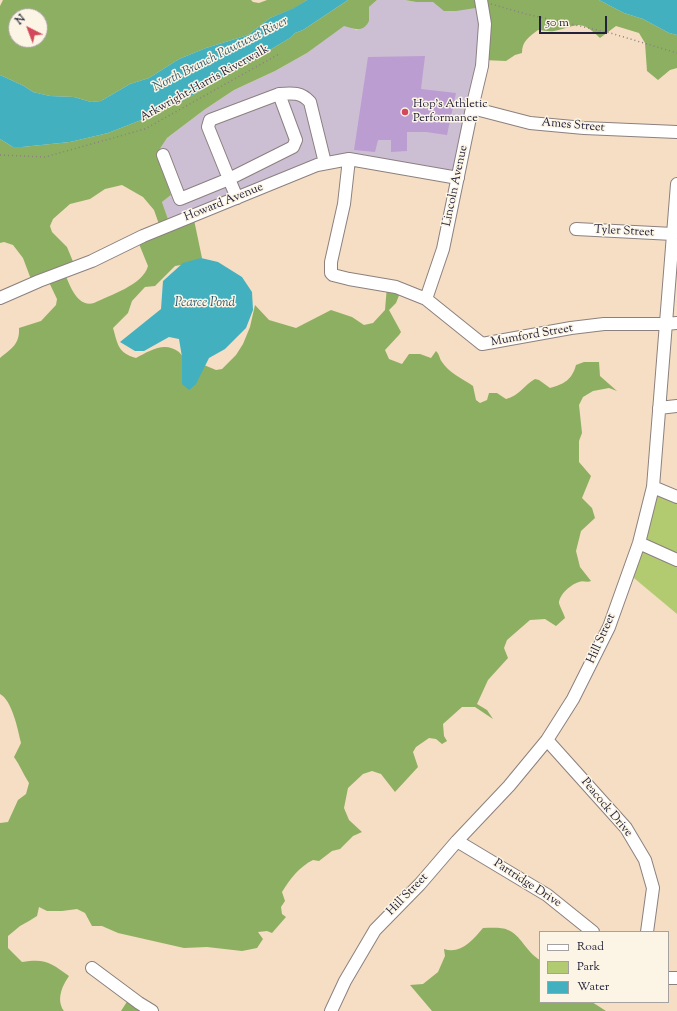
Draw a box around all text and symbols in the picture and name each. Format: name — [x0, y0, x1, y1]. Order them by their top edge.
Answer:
north arrow — [8, 8, 48, 48]
scale bar — [541, 8, 609, 34]
text: N — [12, 11, 29, 29]
water label: North Branch Pawtuxet River — [151, 14, 291, 96]
text: 50 m — [546, 14, 569, 32]
street label: Arkwright-Harris Riverwalk — [138, 43, 272, 125]
place label: Hop's Athletic Performance — [413, 98, 488, 126]
marker: Hop's Athletic Performance — [400, 107, 410, 117]
street label: Ames Street — [541, 116, 605, 136]
street label: Lincoln Avenue — [440, 144, 472, 228]
street label: Howard Avenue — [182, 181, 266, 225]
street label: Tyler Street — [594, 223, 654, 241]
water label: Pearce Pond — [175, 296, 235, 312]
street label: Mumford Street — [490, 322, 574, 350]
street label: Hill Street — [585, 612, 619, 666]
street label: Peacock Drive — [577, 776, 635, 840]
street label: Partridge Drive — [490, 857, 564, 911]
street label: Hill Street — [384, 871, 432, 919]
legend — [539, 931, 669, 1003]
text: Road — [577, 938, 604, 956]
text: Park — [577, 958, 600, 976]
text: Water — [577, 978, 609, 996]

